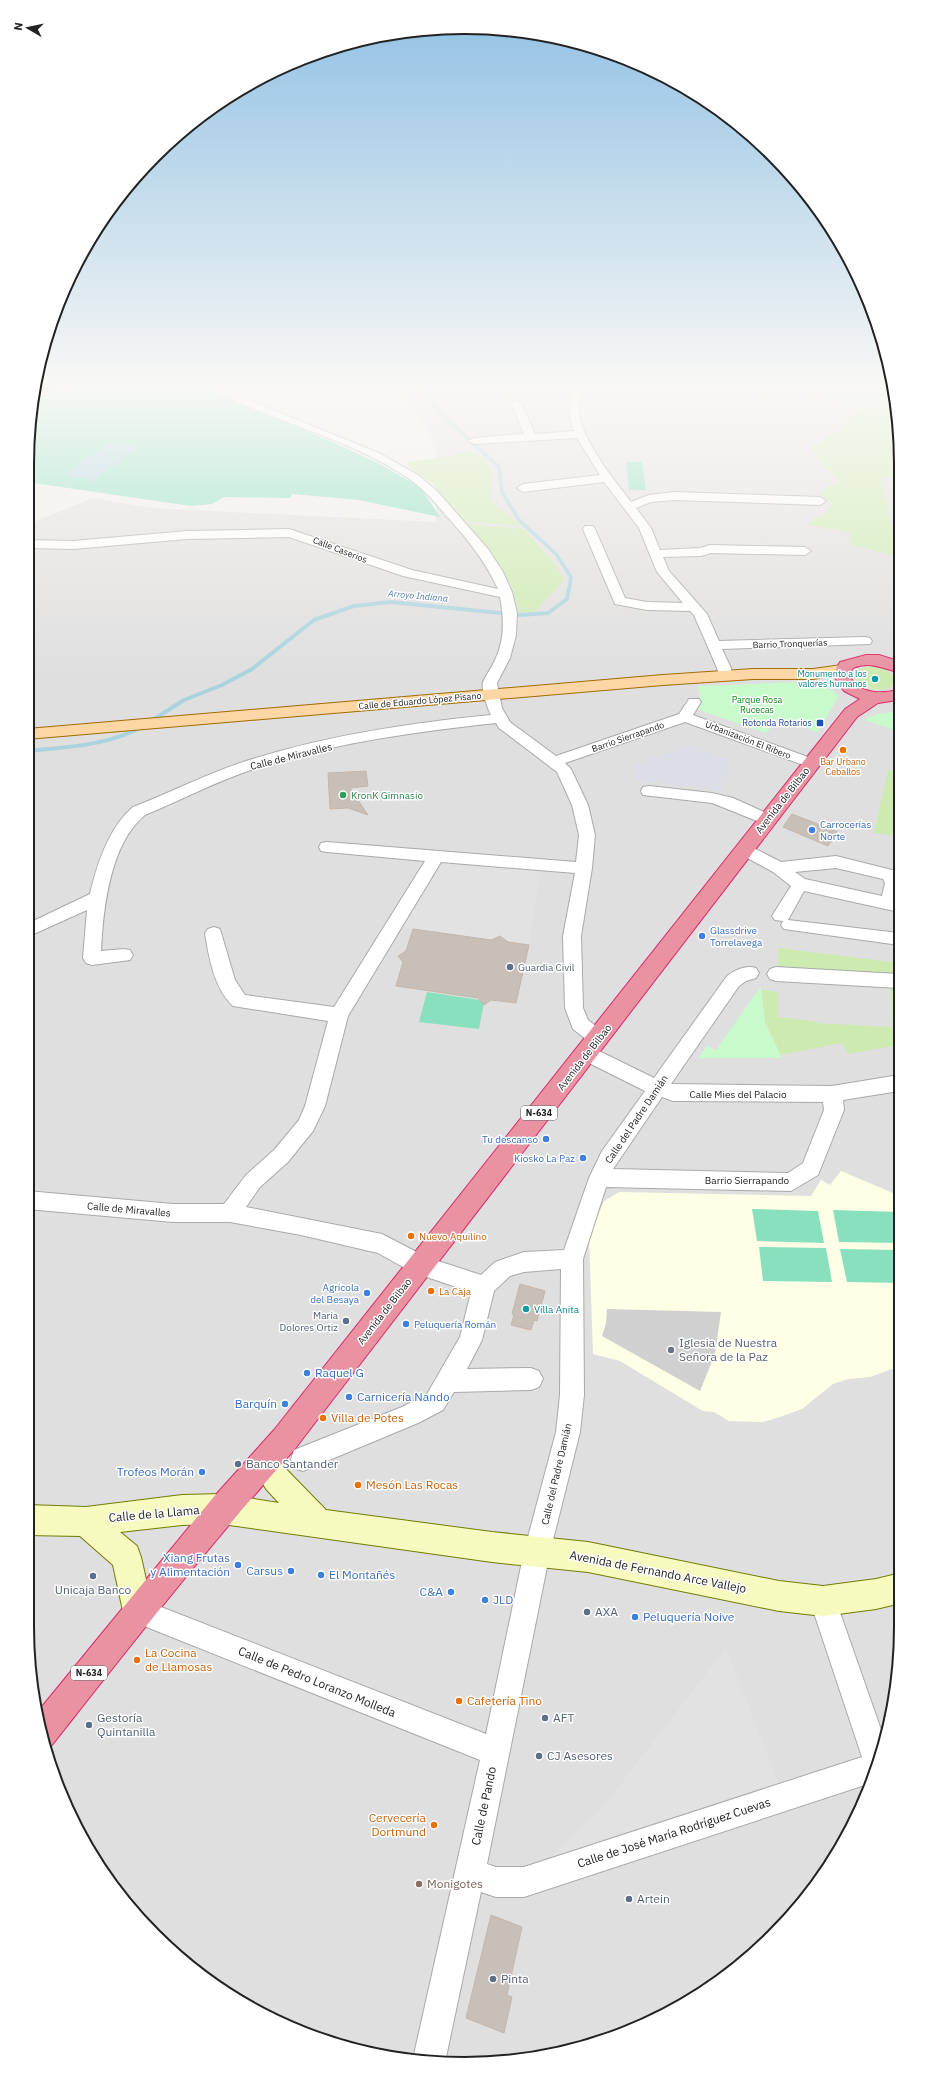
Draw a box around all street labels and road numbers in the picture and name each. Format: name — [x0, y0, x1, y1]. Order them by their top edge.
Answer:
street label: Calle Caserios — [312, 534, 369, 565]
street label: Barrio Tronquerías — [752, 637, 828, 650]
street label: Calle de Eduardo López Pisano — [358, 690, 482, 711]
street label: Urbanización El Ribero — [704, 718, 793, 761]
street label: Barrio Sierrapando — [590, 719, 666, 754]
street label: Calle de Miravalles — [249, 740, 334, 773]
street label: Avenida de Bilbao — [753, 764, 812, 836]
street label: Avenida de Bilbao — [555, 1021, 614, 1093]
street label: Calle del Padre Damián — [602, 1073, 671, 1166]
street label: Calle Mies del Palacio — [690, 1088, 787, 1101]
road number: N-634 — [521, 1106, 557, 1120]
street label: Barrio Sierrapando — [705, 1174, 790, 1187]
street label: Calle de Miravalles — [87, 1199, 171, 1220]
street label: Avenida de Bilbao — [355, 1275, 414, 1347]
street label: Calle del Padre Damián — [538, 1422, 575, 1526]
street label: Calle de la Llama — [108, 1502, 201, 1525]
street label: Avenida de Fernando Arce Vallejo — [568, 1547, 748, 1596]
street label: Calle de Pedro Loranzo Molleda — [236, 1643, 399, 1720]
road number: N-634 — [71, 1666, 107, 1680]
street label: Calle de Pando — [468, 1765, 499, 1847]
street label: Calle de José María Rodríguez Cuevas — [575, 1794, 773, 1871]

